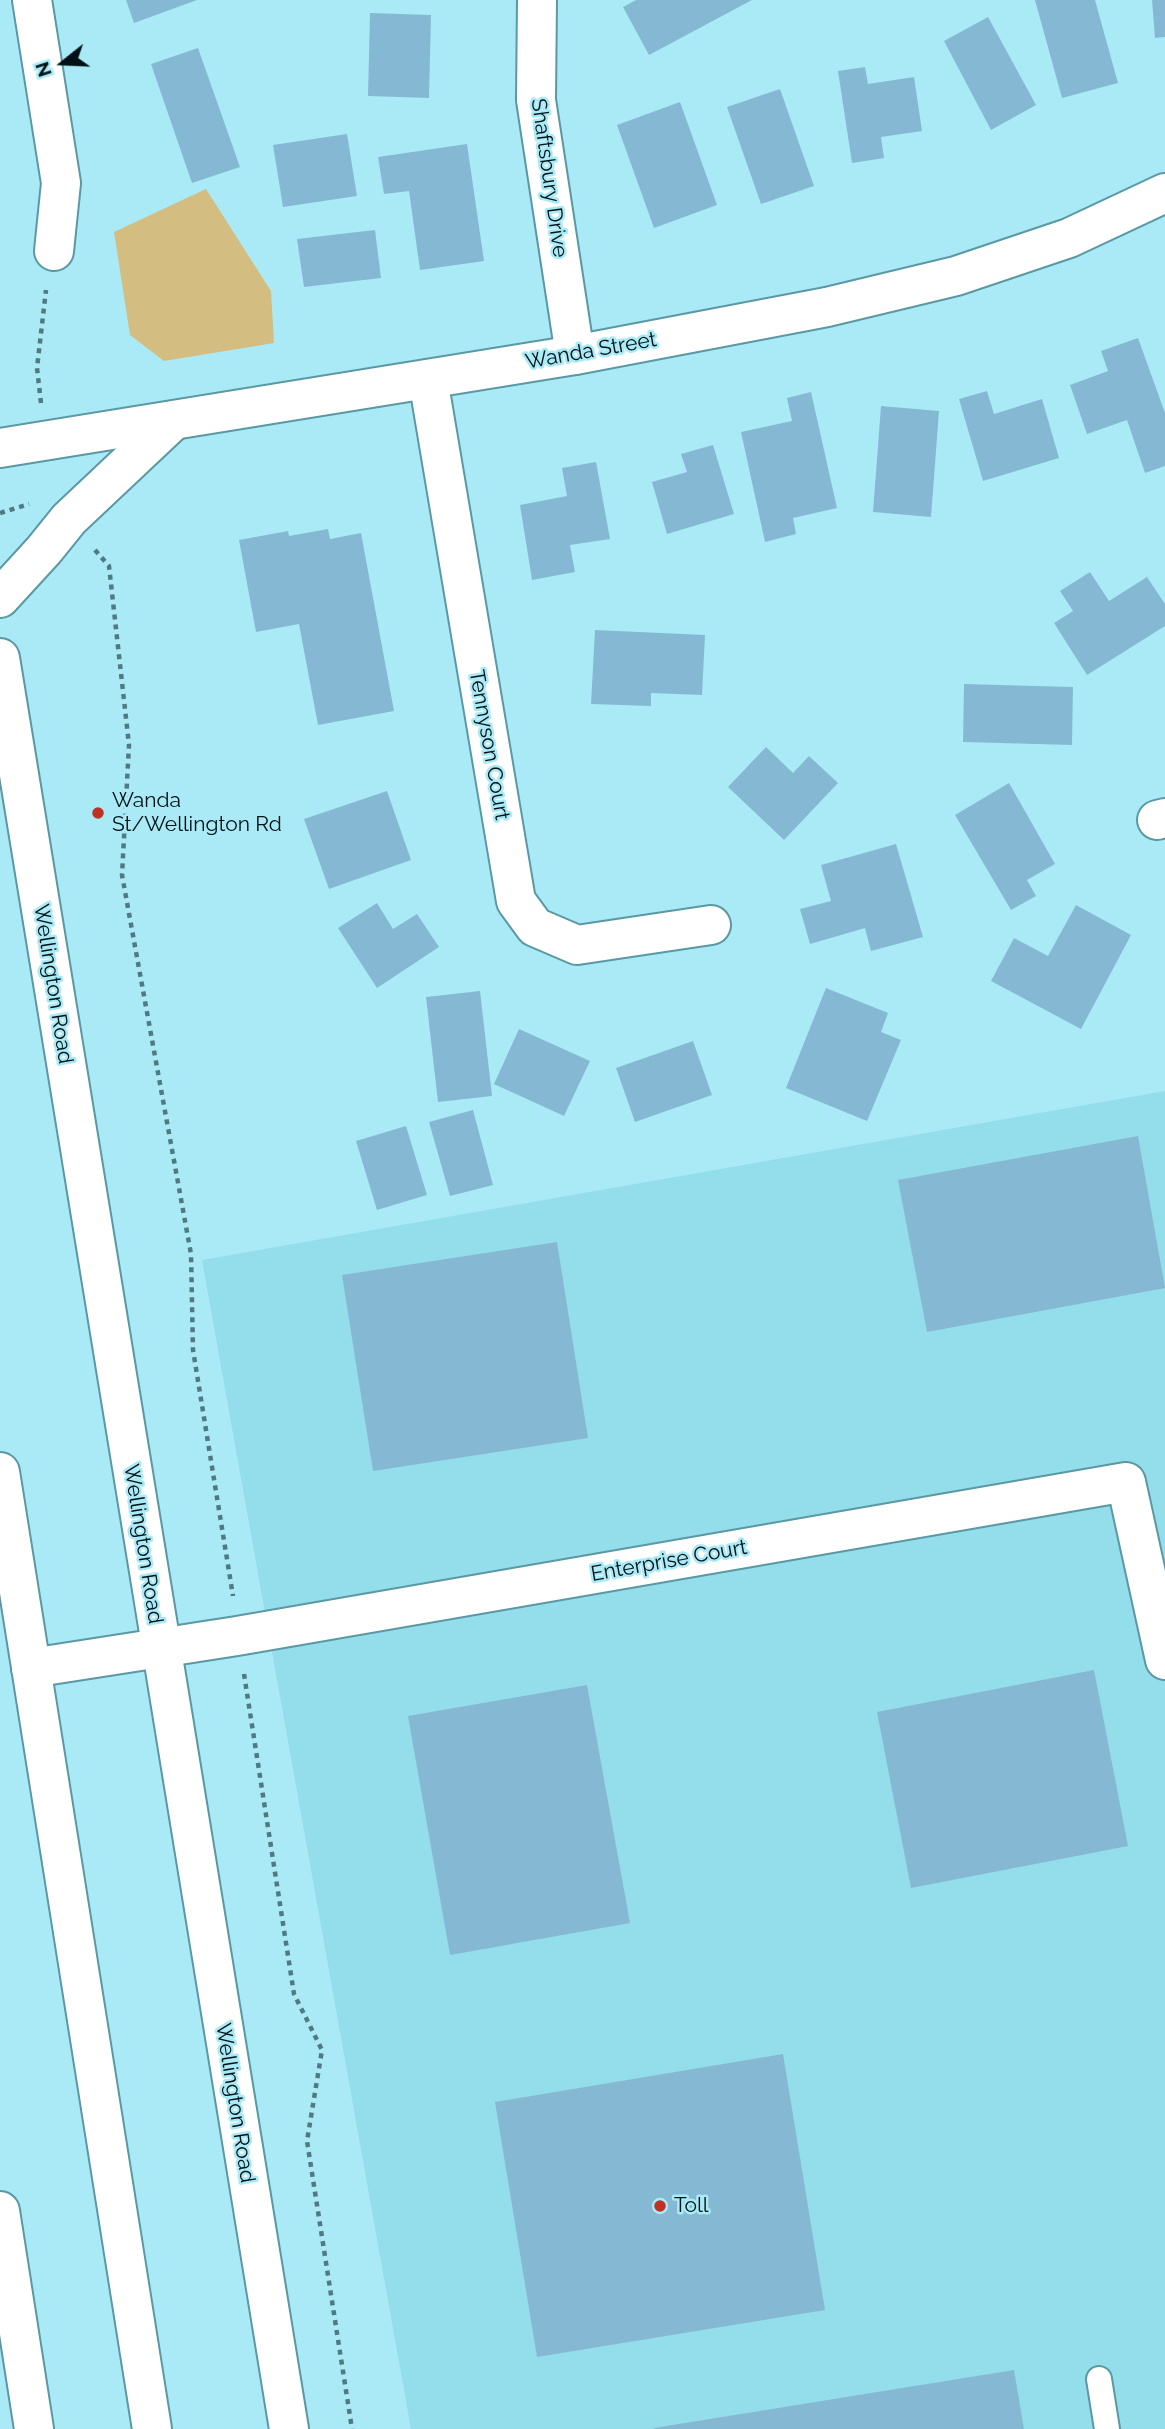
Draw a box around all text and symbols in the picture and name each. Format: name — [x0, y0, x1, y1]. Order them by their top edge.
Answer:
north arrow — [28, 28, 98, 98]
text: N — [30, 59, 56, 80]
street label: Shaftsbury Drive — [525, 97, 573, 259]
street label: Wanda Street — [524, 327, 658, 375]
street label: Tennyson Court — [463, 668, 515, 822]
place label: Wanda St/Wellington Rd — [112, 788, 282, 838]
marker: Wanda St/Wellington Rd — [90, 805, 106, 821]
street label: Wellington Road — [28, 902, 78, 1066]
street label: Wellington Road — [118, 1462, 168, 1626]
street label: Enterprise Court — [589, 1535, 749, 1587]
street label: Wellington Road — [210, 2021, 260, 2185]
place label: Toll — [674, 2193, 708, 2219]
marker: Toll — [652, 2198, 668, 2214]

